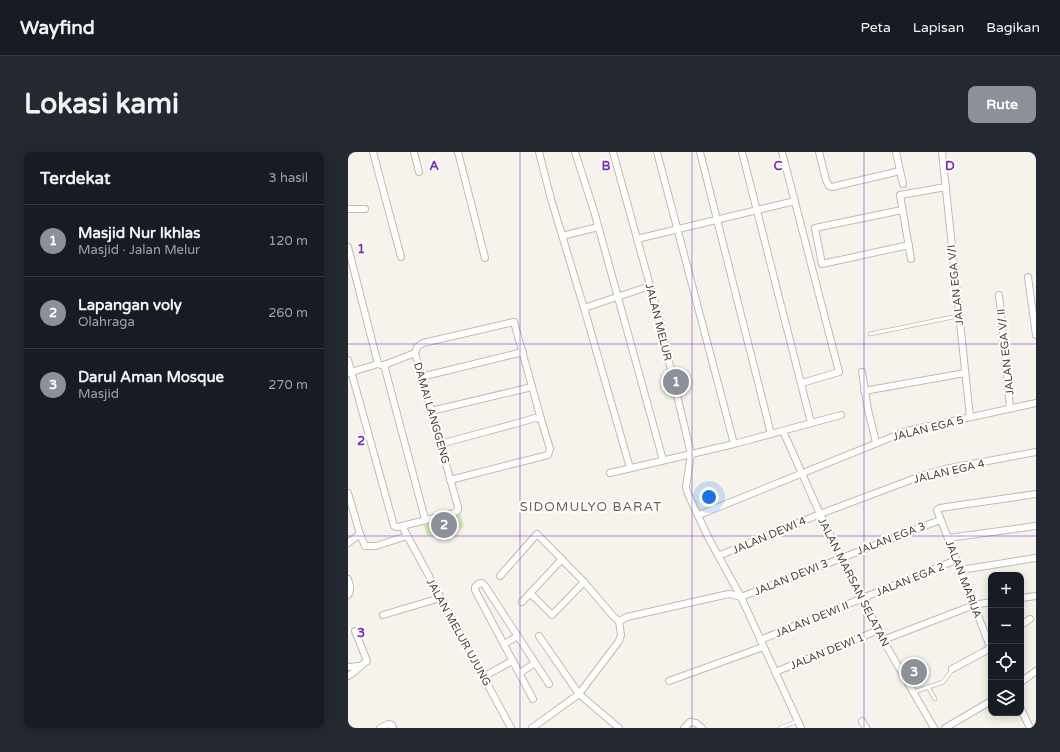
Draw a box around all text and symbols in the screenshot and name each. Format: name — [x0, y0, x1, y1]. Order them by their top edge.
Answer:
text: Wayfind — [20, 17, 95, 39]
text: Peta — [860, 19, 891, 36]
text: Lapisan — [913, 19, 964, 36]
text: Bagikan — [986, 19, 1040, 36]
button: Rute — [968, 86, 1036, 123]
text: Lokasi kami — [24, 87, 179, 121]
text: A — [429, 158, 439, 174]
text: B — [601, 158, 611, 174]
text: C — [773, 158, 783, 174]
text: D — [945, 158, 955, 174]
text: Terdekat — [40, 168, 110, 189]
text: 3 hasil — [269, 170, 308, 186]
text: Masjid Nur Ikhlas — [78, 224, 200, 242]
text: 1 — [49, 233, 57, 249]
text: 120 m — [268, 233, 308, 249]
text: 1 — [357, 241, 365, 257]
text: Masjid · Jalan Melur — [78, 242, 200, 258]
street label: JALAN EGA V/I — [945, 244, 966, 326]
street label: JALAN MELUR — [643, 282, 674, 362]
text: Lapangan voly — [78, 296, 182, 314]
text: 2 — [49, 305, 57, 321]
text: 260 m — [268, 305, 308, 321]
street label: JALAN EGA V/ II — [994, 308, 1017, 396]
text: Olahraga — [78, 314, 135, 330]
street label: DAMAI LANGGENG — [411, 361, 452, 465]
pin: 1 — [663, 367, 689, 397]
text: Darul Aman Mosque — [78, 368, 224, 386]
text: 3 — [49, 377, 57, 393]
text: 270 m — [268, 377, 308, 393]
text: Masjid — [78, 386, 119, 402]
street label: JALAN EGA 5 — [891, 413, 965, 444]
text: 2 — [357, 433, 365, 449]
street label: JALAN EGA 4 — [912, 457, 986, 486]
your location — [699, 487, 719, 507]
district label: SIDOMULYO BARAT — [520, 499, 662, 515]
pin: 2 — [431, 510, 457, 540]
street label: JALAN DEWI 4 — [730, 514, 808, 557]
street label: JALAN MARSAN SELATAN — [815, 515, 892, 649]
street label: JALAN EGA 3 — [855, 519, 927, 558]
street label: JALAN MARIJA — [943, 538, 984, 620]
street label: JALAN DEWI 3 — [752, 557, 830, 598]
street label: JALAN EGA 2 — [874, 560, 946, 599]
map controls — [988, 572, 1024, 716]
button: + — [988, 572, 1024, 608]
street label: JALAN MELUR UJUNG — [424, 576, 494, 688]
street label: JALAN DEWI II — [774, 599, 851, 640]
button: − — [988, 608, 1024, 644]
text: 3 — [357, 625, 365, 641]
street label: JALAN DEWI 1 — [788, 631, 866, 672]
button: locate — [988, 644, 1024, 680]
pin: 3 — [901, 657, 927, 687]
button: layers — [988, 680, 1024, 716]

